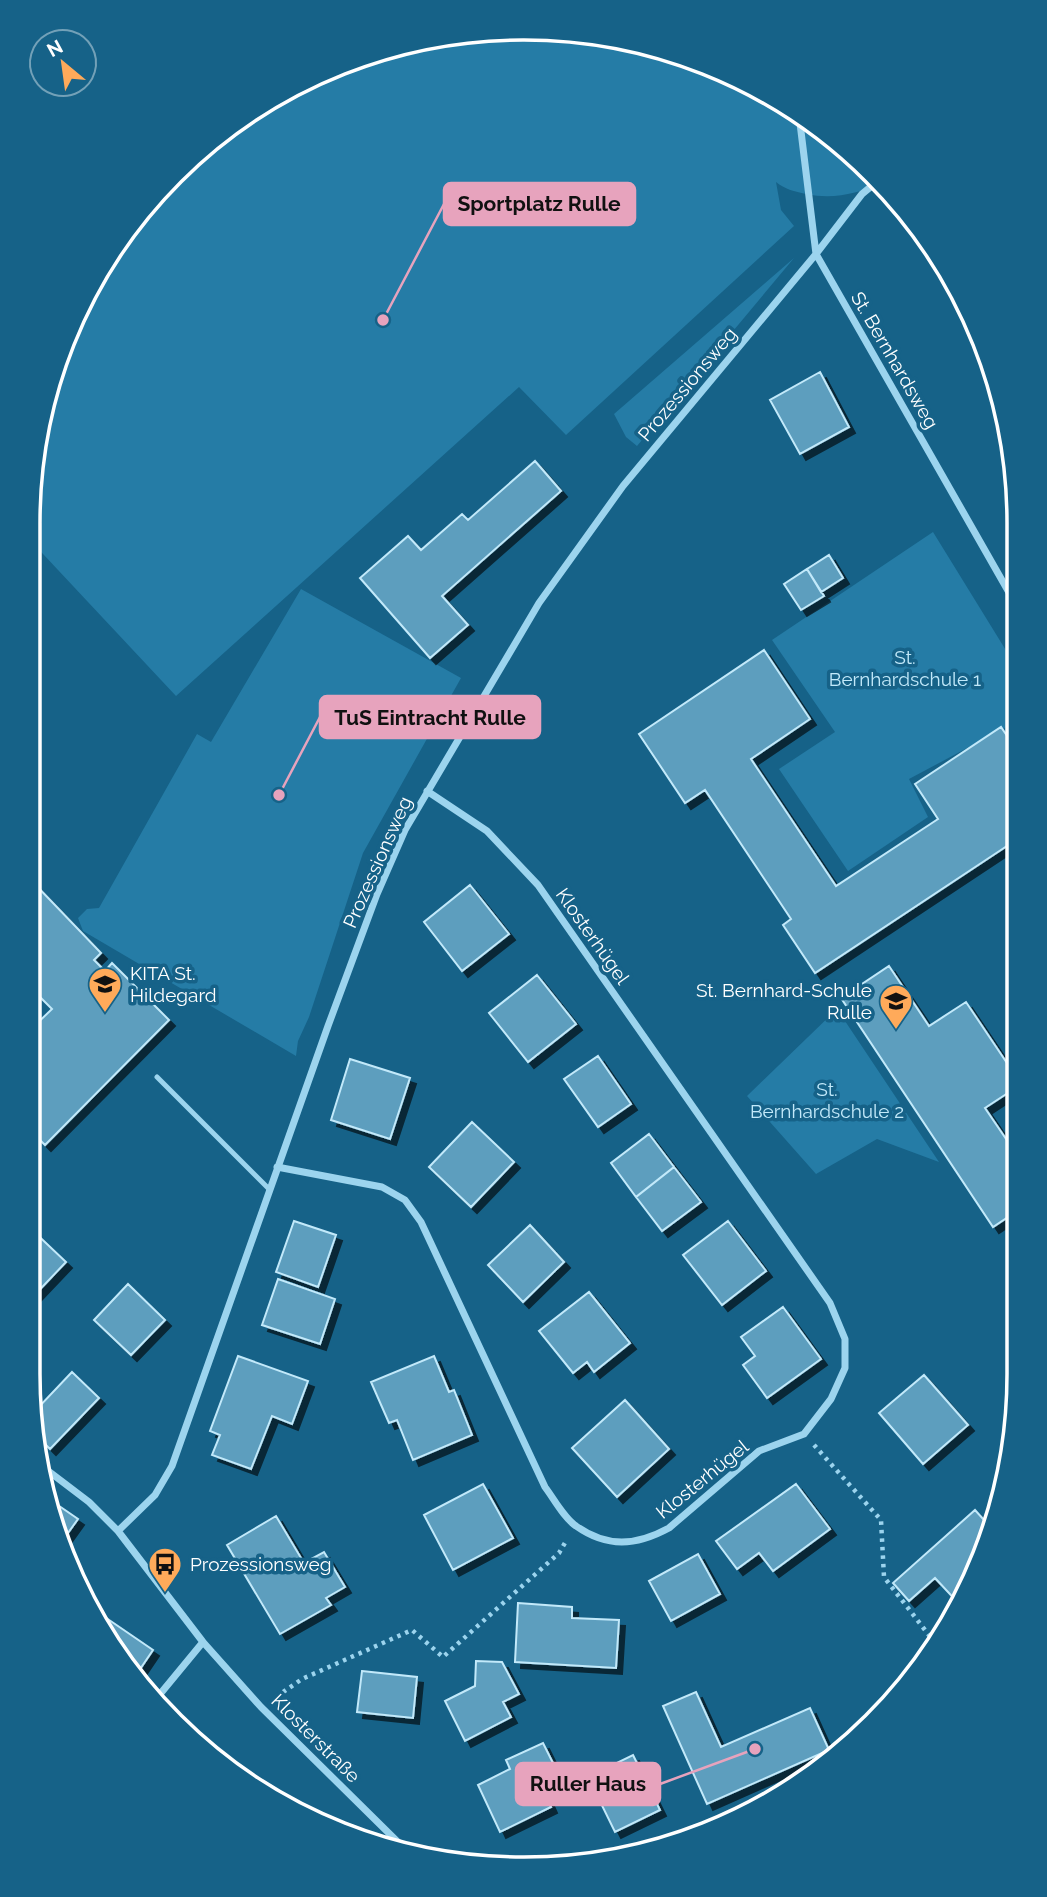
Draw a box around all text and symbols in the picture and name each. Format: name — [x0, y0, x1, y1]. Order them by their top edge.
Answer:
north arrow — [28, 28, 98, 98]
text: N — [43, 35, 66, 61]
callout: Sportplatz Rulle — [444, 183, 635, 225]
text: Sportplatz Rulle — [457, 191, 621, 216]
street label: St. Bernhardsweg — [847, 288, 943, 432]
street label: Prozessionsweg — [633, 323, 741, 445]
park label: St. Bernhardschule 1 — [829, 646, 981, 690]
callout: TuS Eintracht Rulle — [320, 696, 540, 738]
text: TuS Eintracht Rulle — [334, 705, 526, 730]
street label: Prozessionsweg — [338, 793, 416, 931]
street label: Klosterhügel — [552, 884, 635, 989]
place label: KITA St. Hildegard — [130, 962, 217, 1006]
school or university icon: KITA St. Hildegard — [86, 965, 124, 1014]
place label: St. Bernhard-Schule Rulle — [696, 979, 872, 1023]
school or university icon: St. Bernhard-Schule Rulle — [877, 982, 915, 1031]
park label: St. Bernhardschule 2 — [750, 1078, 904, 1122]
street label: Klosterhügel — [651, 1435, 753, 1523]
bus stop icon: Prozessionsweg — [146, 1545, 184, 1594]
place label: Prozessionsweg — [190, 1553, 331, 1575]
street label: Klosterstraße — [267, 1689, 365, 1787]
callout: Ruller Haus — [516, 1763, 660, 1805]
text: Ruller Haus — [530, 1771, 646, 1796]

